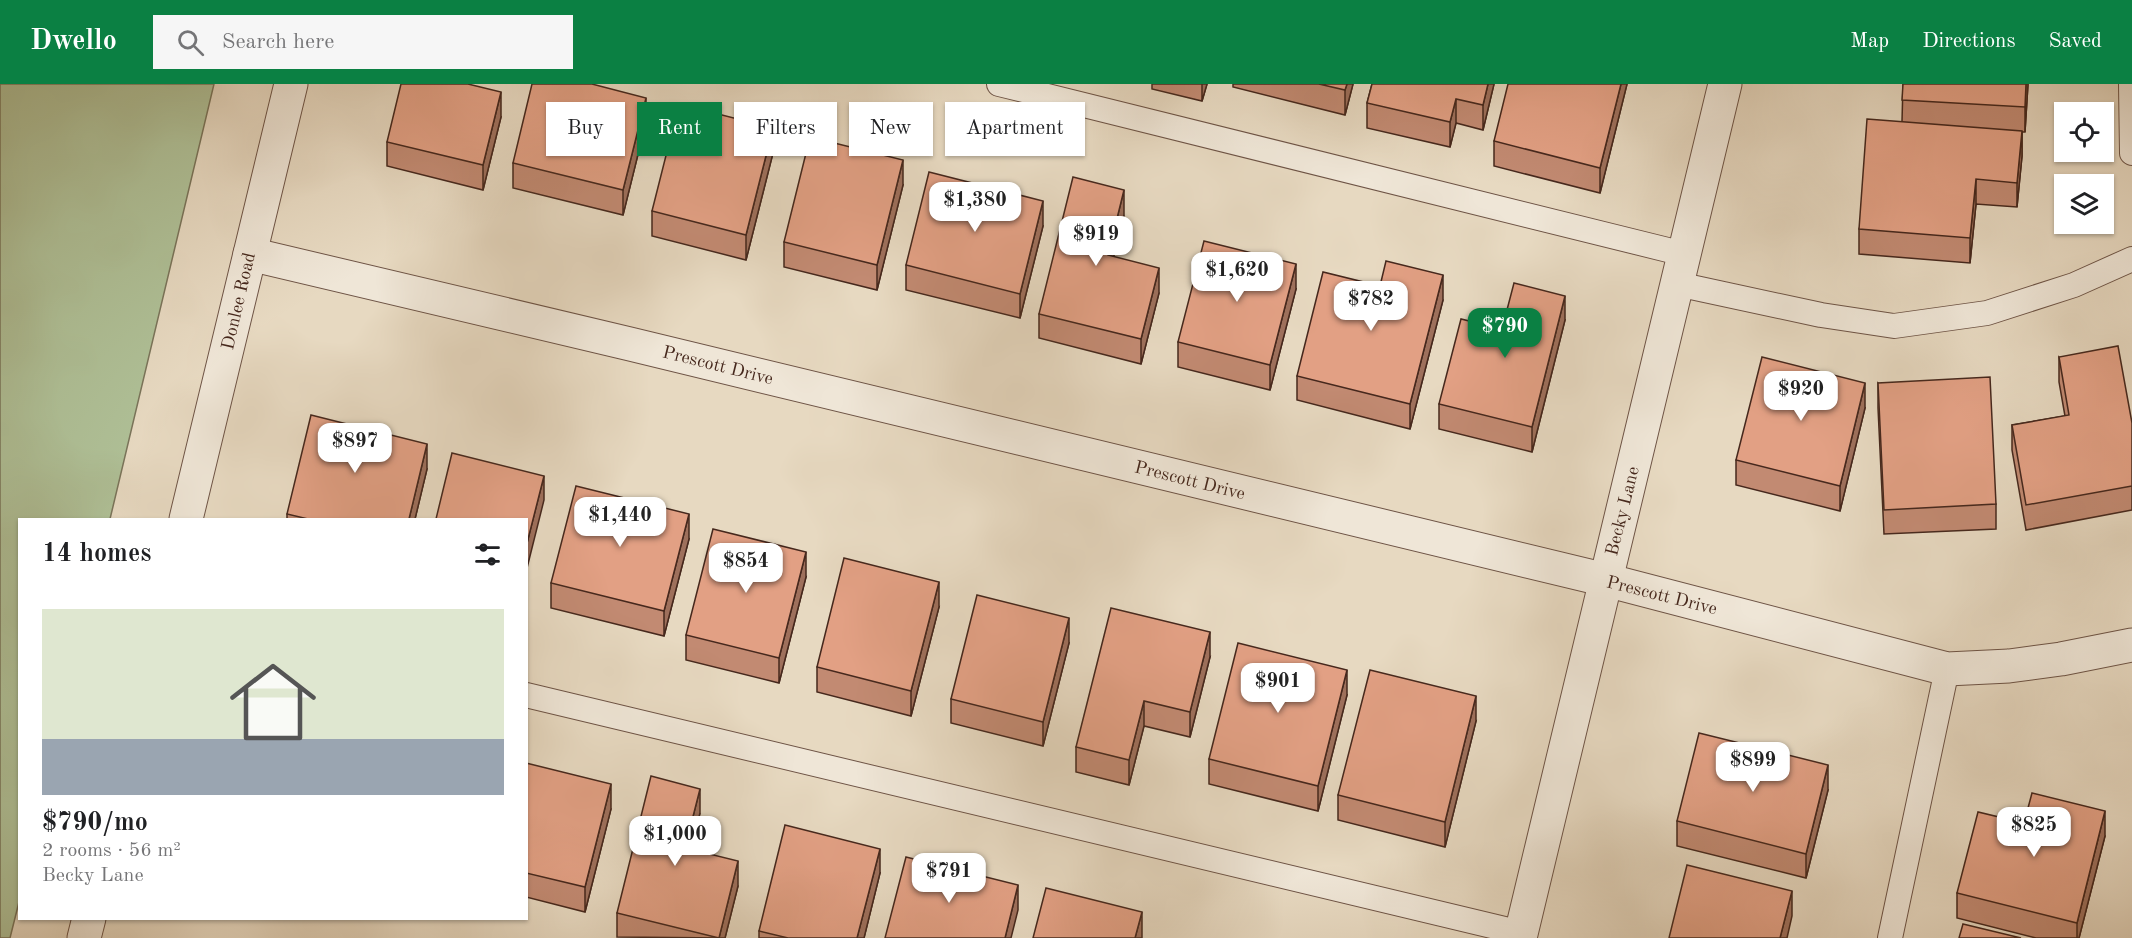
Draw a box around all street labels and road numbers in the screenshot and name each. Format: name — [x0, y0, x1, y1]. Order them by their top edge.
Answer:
street label: Donlee Road — [219, 251, 259, 352]
street label: Prescott Drive — [661, 344, 775, 388]
street label: Prescott Drive — [1133, 459, 1247, 503]
street label: Becky Lane — [1603, 465, 1643, 558]
street label: Prescott Drive — [1605, 574, 1719, 618]

